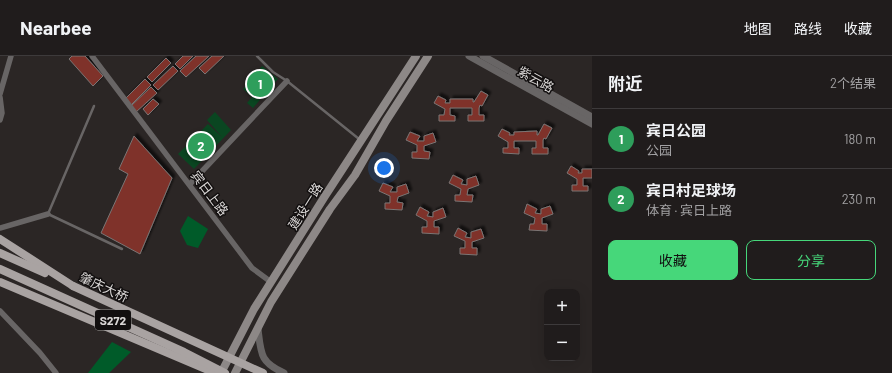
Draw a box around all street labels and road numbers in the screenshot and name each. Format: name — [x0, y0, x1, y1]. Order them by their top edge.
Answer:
street label: 紫云路 — [515, 63, 557, 95]
street label: 宾日上路 — [188, 167, 232, 219]
street label: 建设一路 — [284, 180, 326, 232]
street label: 肇庆大桥 — [77, 269, 131, 305]
road number: S272 — [95, 310, 131, 330]

